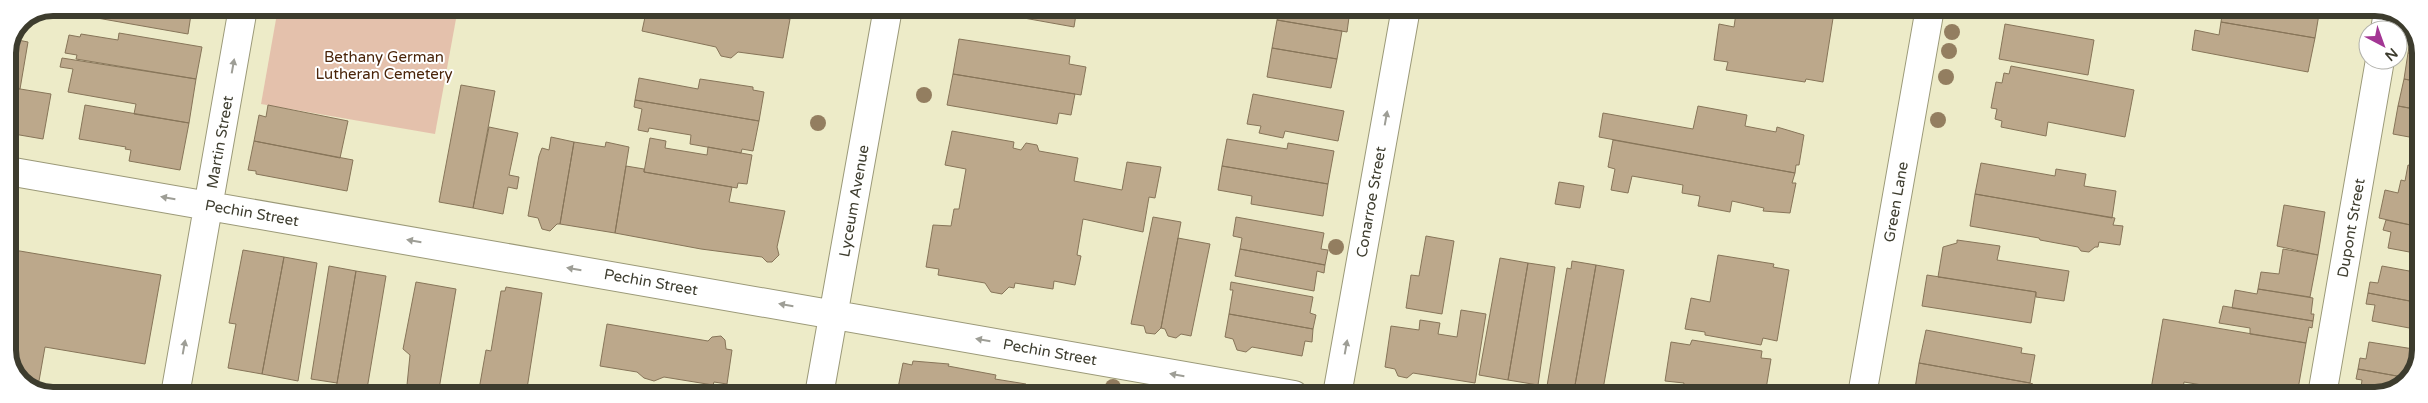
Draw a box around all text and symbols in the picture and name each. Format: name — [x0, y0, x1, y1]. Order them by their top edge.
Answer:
north arrow — [2358, 20, 2408, 70]
text: N — [2381, 44, 2401, 65]
park label: Bethany German Lutheran Cemetery — [315, 48, 453, 83]
one-way arrow — [229, 59, 237, 74]
street label: Martin Street — [203, 94, 237, 190]
one-way arrow — [1383, 110, 1391, 126]
street label: Lyceum Avenue — [835, 144, 873, 258]
street label: Conarroe Street — [1352, 145, 1390, 259]
street label: Green Lane — [1880, 160, 1912, 244]
street label: Dupont Street — [2333, 177, 2369, 279]
one-way arrow — [159, 194, 175, 202]
street label: Pechin Street — [204, 196, 301, 230]
one-way arrow — [406, 236, 422, 244]
one-way arrow — [566, 264, 582, 272]
street label: Pechin Street — [603, 265, 700, 299]
one-way arrow — [777, 301, 793, 309]
one-way arrow — [974, 335, 990, 343]
street label: Pechin Street — [1002, 335, 1099, 369]
one-way arrow — [180, 339, 188, 355]
one-way arrow — [1342, 339, 1350, 355]
one-way arrow — [1169, 370, 1185, 378]

